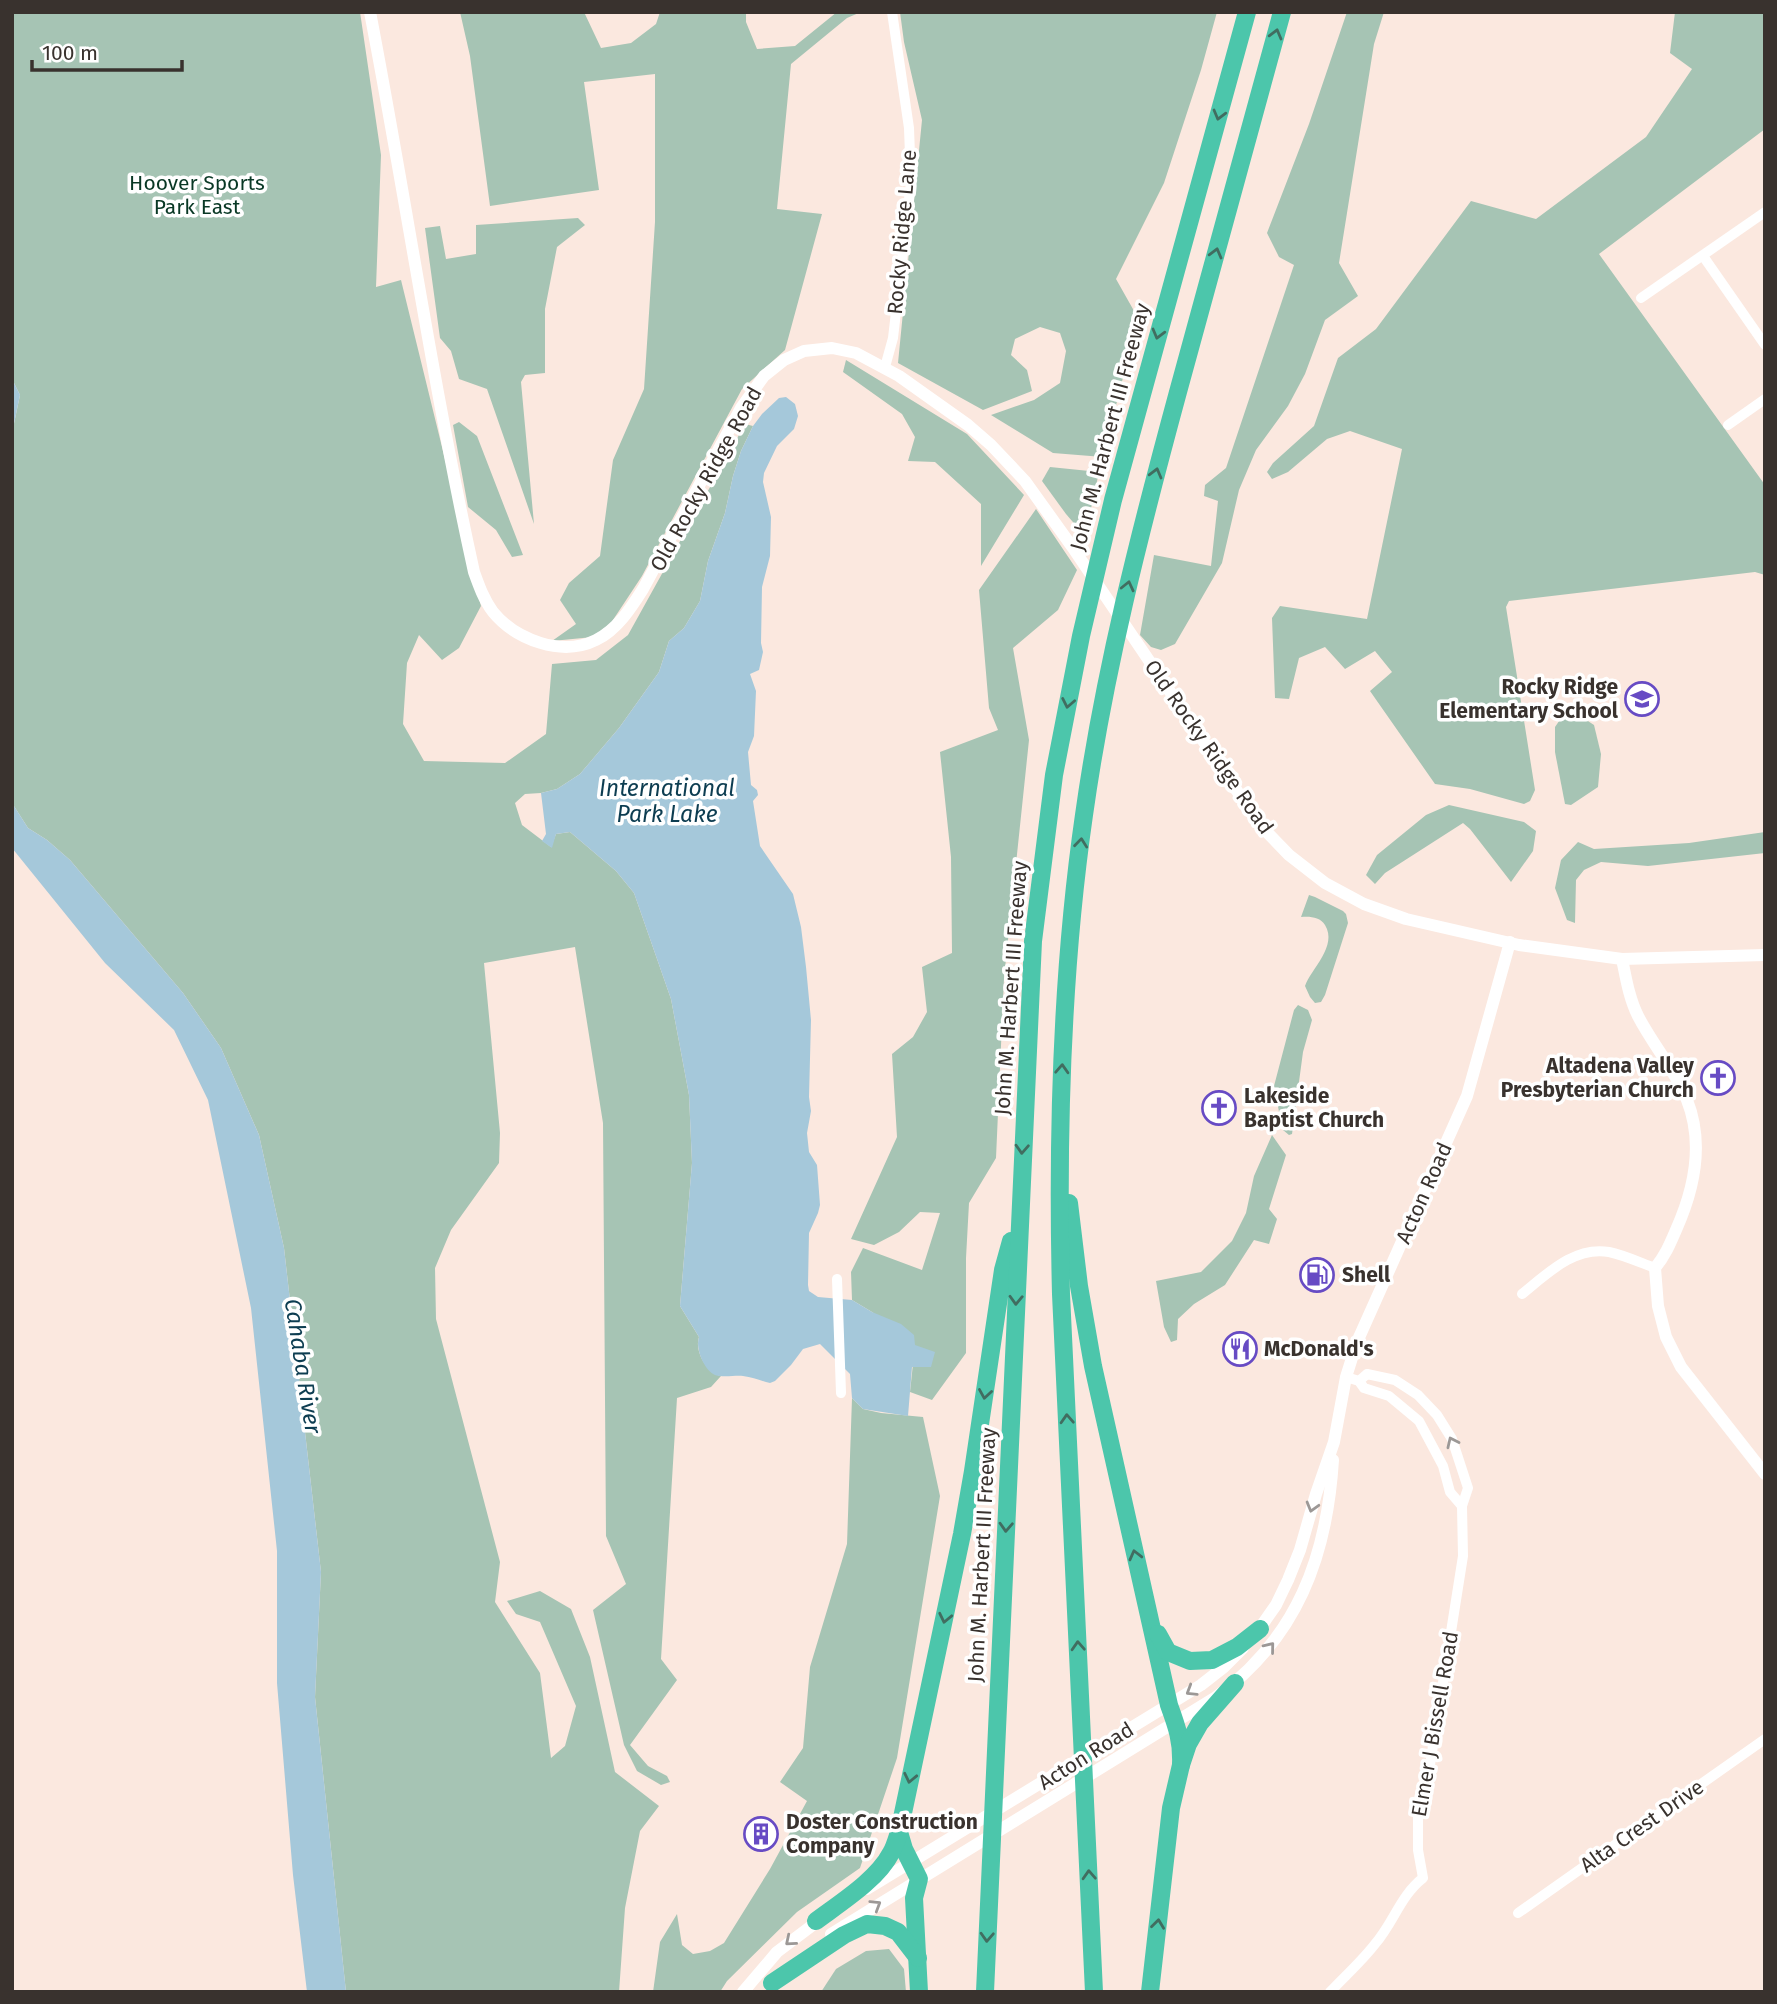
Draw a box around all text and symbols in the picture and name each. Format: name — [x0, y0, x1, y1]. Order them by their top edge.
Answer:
scale bar — [32, 28, 182, 72]
one-way arrow — [1268, 28, 1283, 40]
text: 100 m — [42, 40, 98, 66]
one-way arrow — [1212, 109, 1227, 121]
street label: Rocky Ridge Lane — [882, 148, 922, 316]
park label: Hoover Sports Park East — [129, 170, 265, 220]
one-way arrow — [1208, 247, 1222, 259]
street label: John M. Harbert III Freeway — [1064, 300, 1156, 554]
one-way arrow — [1152, 328, 1166, 340]
street label: Old Rocky Ridge Road — [644, 382, 768, 576]
one-way arrow — [1148, 467, 1163, 479]
one-way arrow — [1120, 580, 1134, 592]
street label: Old Rocky Ridge Road — [1139, 655, 1279, 839]
place label: Rocky Ridge Elementary School — [1439, 674, 1619, 724]
school or university icon: Rocky Ridge Elementary School — [1623, 680, 1661, 718]
one-way arrow — [1061, 697, 1076, 709]
water label: International Park Lake — [599, 774, 735, 828]
one-way arrow — [1073, 837, 1088, 849]
street label: John M. Harbert III Freeway — [989, 859, 1033, 1116]
place label: Altadena Valley Presbyterian Church — [1501, 1053, 1694, 1103]
church icon: Altadena Valley Presbyterian Church — [1699, 1059, 1737, 1097]
one-way arrow — [1054, 1064, 1069, 1075]
place label: Lakeside Baptist Church — [1244, 1083, 1384, 1133]
church icon: Lakeside Baptist Church — [1200, 1089, 1238, 1127]
street label: Acton Road — [1390, 1138, 1458, 1248]
one-way arrow — [1015, 1143, 1030, 1154]
fuel station icon: Shell — [1298, 1256, 1336, 1294]
place label: Shell — [1342, 1262, 1391, 1288]
one-way arrow — [1008, 1295, 1023, 1306]
water label: Cahaba River — [279, 1297, 328, 1437]
restaurant icon: McDonald's — [1221, 1330, 1259, 1368]
place label: McDonald's — [1264, 1336, 1374, 1362]
one-way arrow — [978, 1389, 993, 1400]
one-way arrow — [1060, 1413, 1075, 1424]
street label: John M. Harbert III Freeway — [962, 1426, 1002, 1683]
one-way arrow — [1446, 1437, 1460, 1449]
one-way arrow — [1306, 1500, 1321, 1512]
one-way arrow — [998, 1522, 1013, 1533]
one-way arrow — [1129, 1549, 1144, 1561]
one-way arrow — [938, 1612, 953, 1624]
street label: Elmer J Bissell Road — [1406, 1629, 1464, 1819]
one-way arrow — [1070, 1641, 1085, 1652]
one-way arrow — [1261, 1642, 1274, 1654]
one-way arrow — [1185, 1683, 1198, 1696]
street label: Acton Road — [1033, 1716, 1139, 1796]
one-way arrow — [904, 1772, 919, 1784]
street label: Alta Crest Drive — [1575, 1774, 1709, 1878]
place label: Doster Construction Company — [786, 1809, 978, 1859]
building icon: Doster Construction Company — [742, 1815, 780, 1853]
one-way arrow — [1081, 1869, 1096, 1880]
one-way arrow — [869, 1901, 882, 1914]
one-way arrow — [1150, 1918, 1165, 1930]
one-way arrow — [980, 1931, 995, 1942]
one-way arrow — [786, 1933, 799, 1945]

